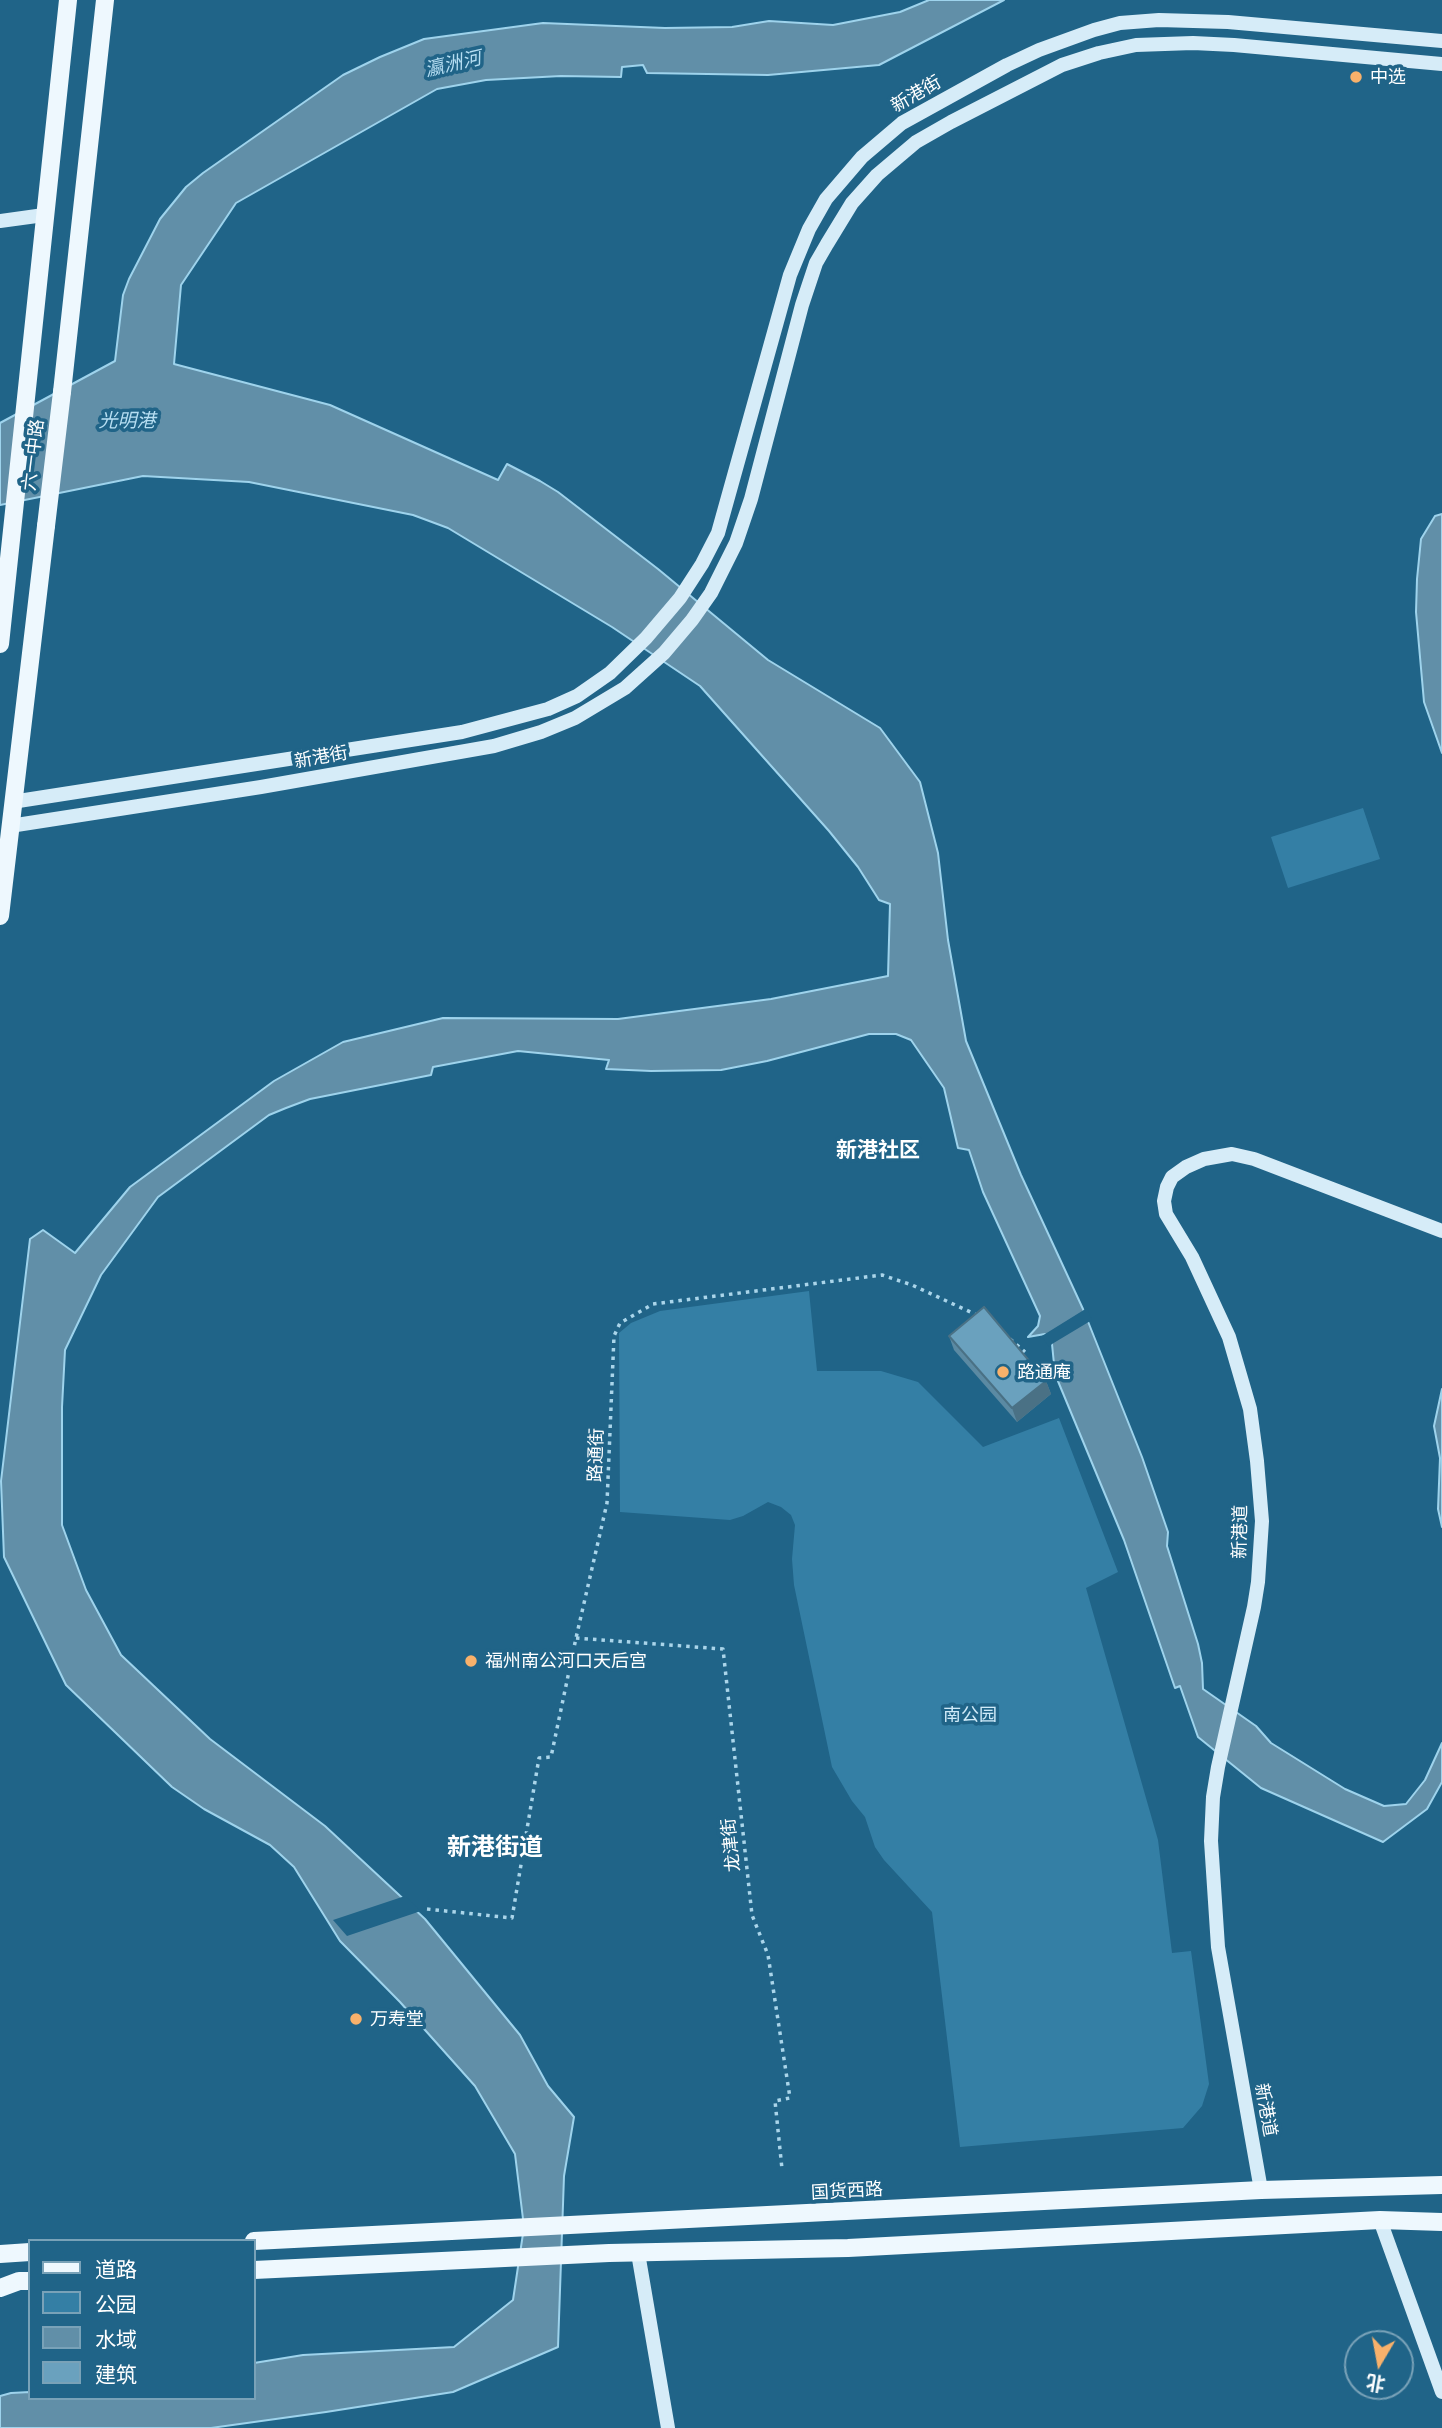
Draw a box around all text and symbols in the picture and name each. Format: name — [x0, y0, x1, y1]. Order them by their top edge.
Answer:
water label: 瀛洲河 — [423, 46, 483, 82]
place label: 中选 — [1370, 66, 1406, 88]
marker: 中选 — [1348, 69, 1364, 85]
street label: 新港街 — [887, 71, 945, 117]
water label: 光明港 — [99, 410, 155, 432]
street label: 六一中路 — [18, 418, 48, 492]
street label: 新港街 — [293, 742, 349, 772]
district label: 新港社区 — [836, 1137, 920, 1163]
place label: 路通庵 — [1017, 1361, 1071, 1383]
marker: 路通庵 — [995, 1364, 1011, 1380]
street label: 路通街 — [584, 1428, 608, 1482]
street label: 新港道 — [1229, 1505, 1251, 1559]
place label: 福州南公河口天后宫 — [485, 1650, 647, 1672]
marker: 福州南公河口天后宫 — [463, 1653, 479, 1669]
park label: 南公园 — [943, 1704, 997, 1726]
street label: 龙津街 — [717, 1817, 745, 1873]
district label: 新港街道 — [447, 1833, 543, 1861]
place label: 万寿堂 — [370, 2008, 424, 2030]
marker: 万寿堂 — [348, 2011, 364, 2027]
street label: 新港道 — [1251, 2082, 1281, 2138]
street label: 国货西路 — [810, 2178, 884, 2204]
legend — [28, 2239, 256, 2400]
text: 道路 — [95, 2256, 137, 2281]
text: 公园 — [95, 2291, 137, 2316]
text: 水域 — [95, 2326, 137, 2351]
north arrow — [1344, 2330, 1414, 2400]
text: 建筑 — [95, 2361, 137, 2386]
text: 北 — [1364, 2371, 1387, 2397]

